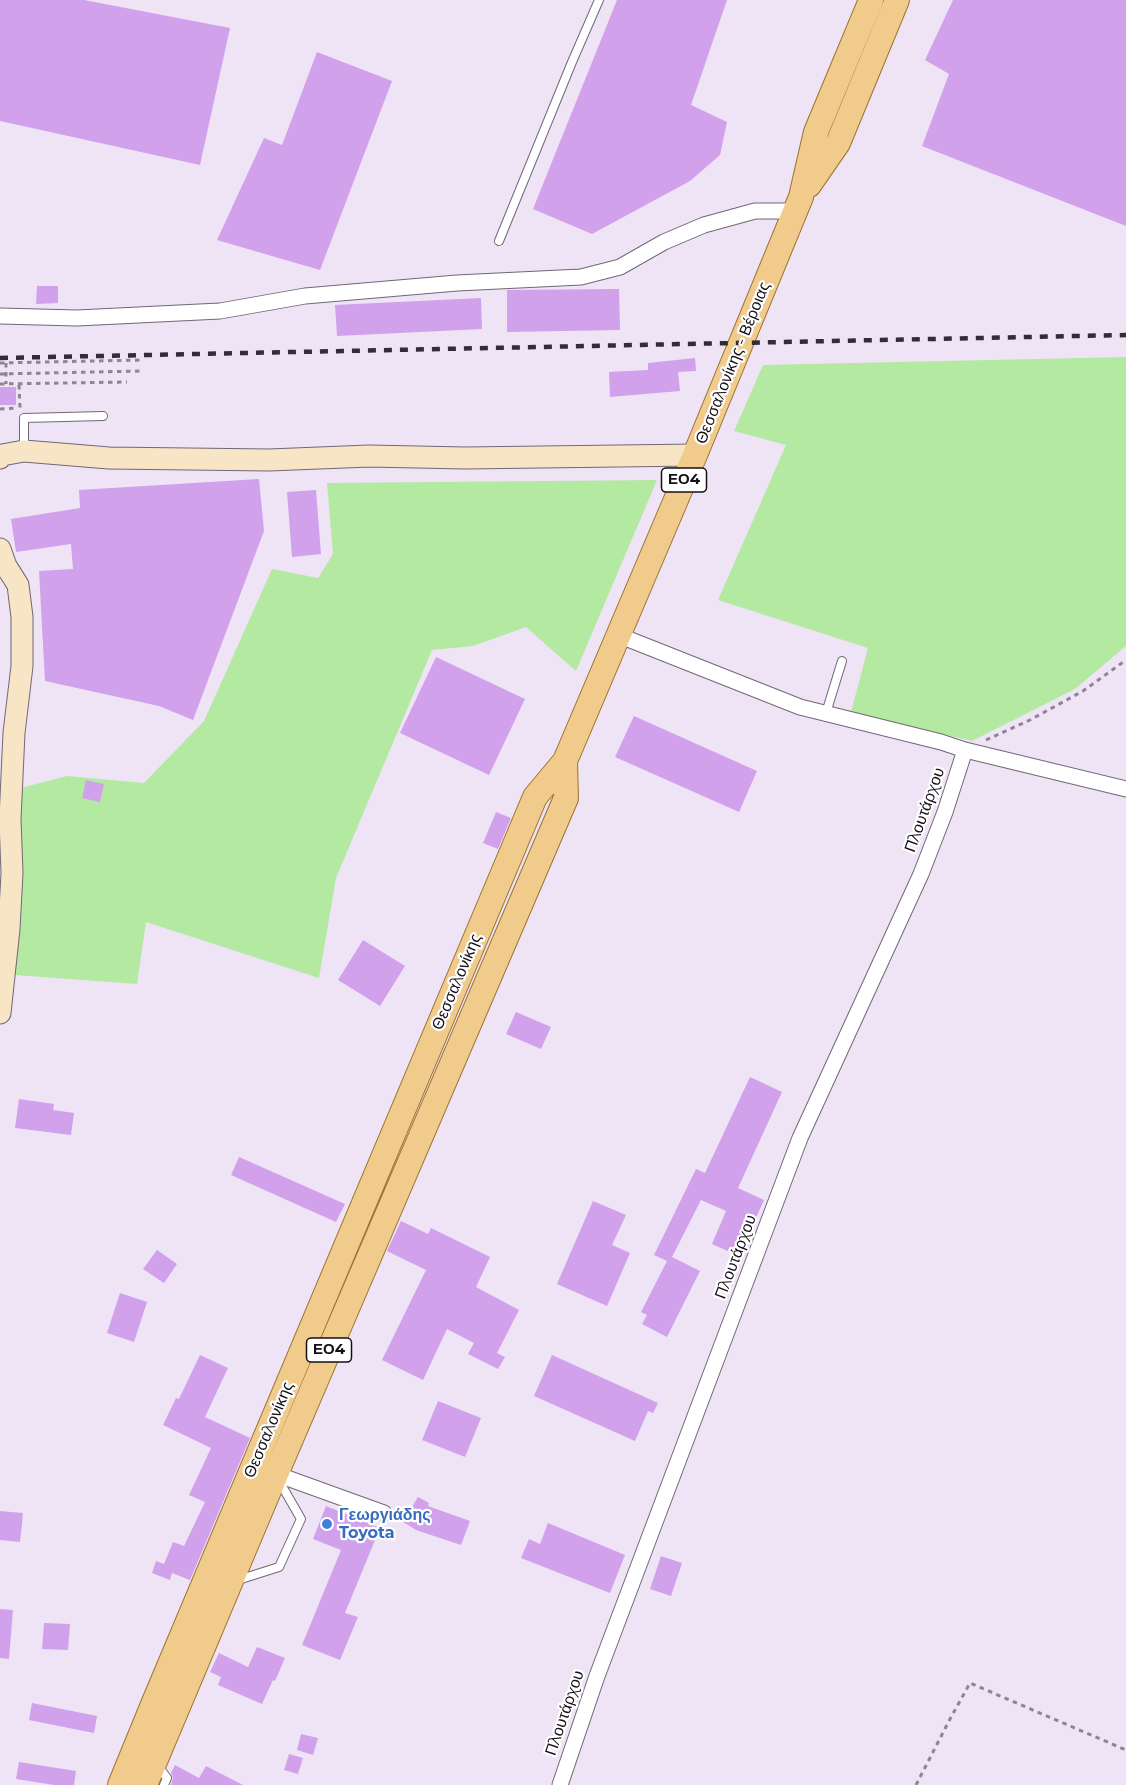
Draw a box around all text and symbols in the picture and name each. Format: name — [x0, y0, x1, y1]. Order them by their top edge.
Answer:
street label: Θεσσαλονίκης - Βέροιας — [692, 279, 774, 447]
road number: ΕΟ4 — [662, 468, 706, 492]
street label: Πλουτάρχου — [901, 765, 949, 855]
street label: Θεσσαλονίκης — [428, 931, 486, 1033]
street label: Πλουτάρχου — [711, 1212, 761, 1302]
road number: ΕΟ4 — [306, 1338, 352, 1362]
street label: Θεσσαλονίκης — [240, 1379, 298, 1481]
place label: Γεωργιάδης Toyota — [339, 1505, 431, 1543]
marker: Γεωργιάδης Toyota — [320, 1517, 334, 1531]
street label: Πλουτάρχου — [542, 1668, 588, 1758]

